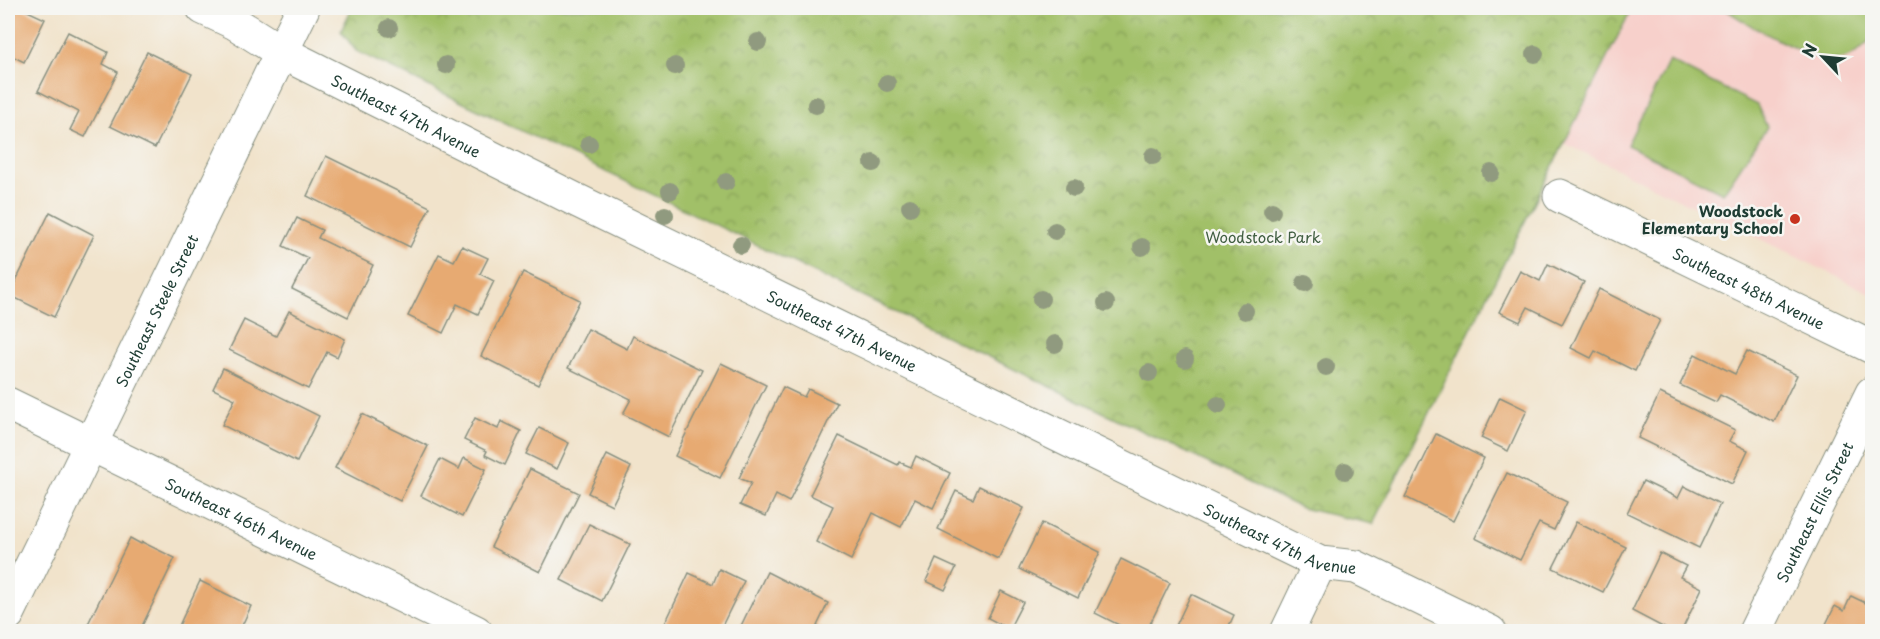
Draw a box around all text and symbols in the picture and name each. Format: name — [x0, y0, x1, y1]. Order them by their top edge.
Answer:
north arrow — [1793, 27, 1853, 87]
text: N — [1795, 39, 1822, 61]
street label: Southeast 47th Avenue — [328, 68, 485, 162]
place label: Woodstock Elementary School — [1642, 199, 1783, 239]
marker: Woodstock Elementary School — [1788, 212, 1802, 226]
park label: Woodstock Park — [1205, 225, 1321, 248]
street label: Southeast Steele Street — [109, 230, 203, 390]
street label: Southeast 48th Avenue — [1669, 241, 1829, 334]
street label: Southeast 47th Avenue — [763, 283, 921, 376]
street label: Southeast Ellis Street — [1770, 437, 1858, 586]
street label: Southeast 46th Avenue — [162, 471, 322, 565]
street label: Southeast 47th Avenue — [1200, 497, 1358, 578]

